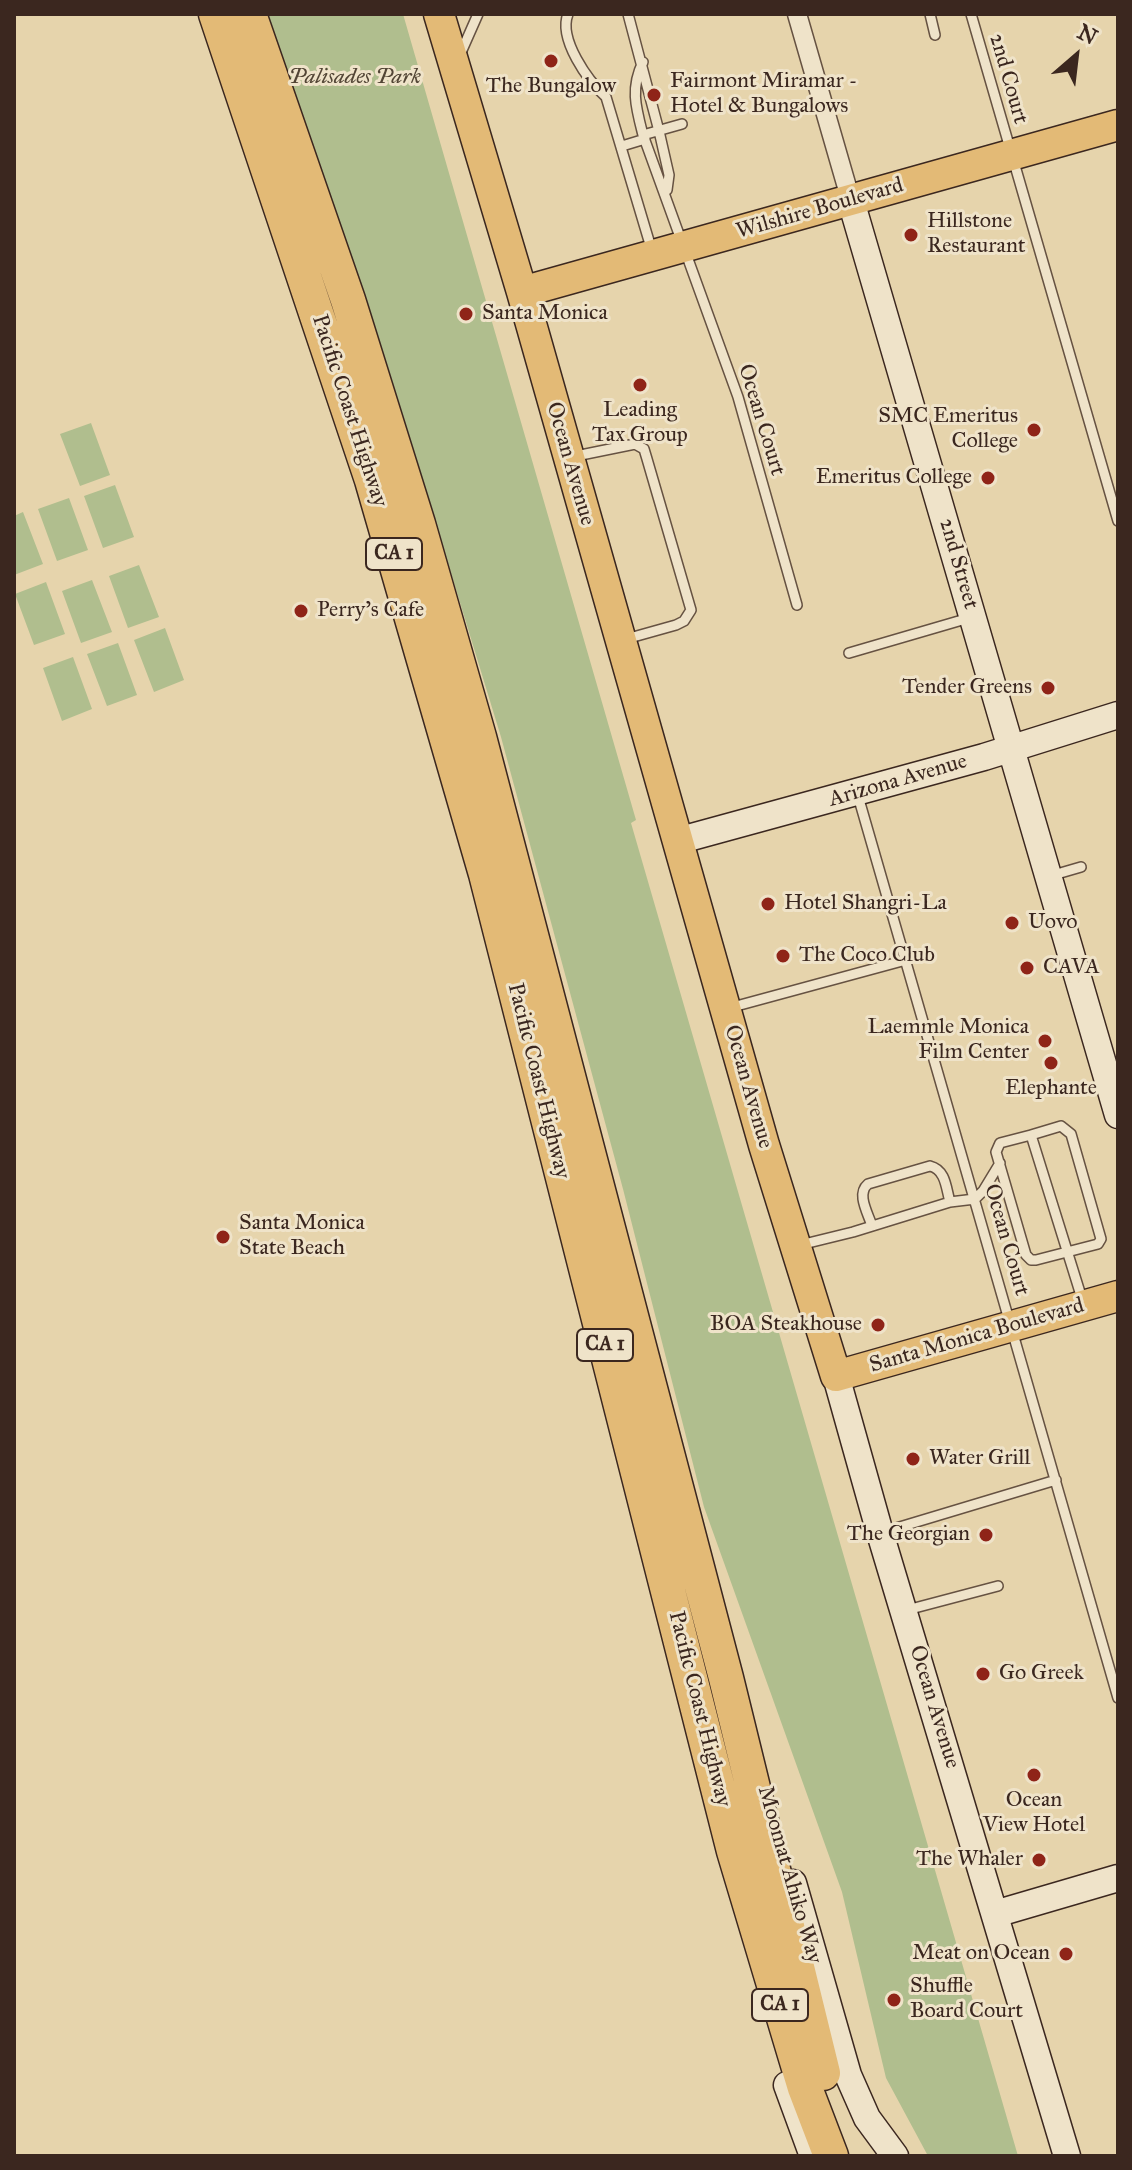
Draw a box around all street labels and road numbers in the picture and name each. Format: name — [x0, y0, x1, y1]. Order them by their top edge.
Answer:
street label: 2nd Court — [983, 31, 1033, 127]
street label: Wilshire Boulevard — [733, 173, 907, 245]
street label: Pacific Coast Highway — [305, 311, 393, 511]
street label: Ocean Court — [732, 361, 790, 479]
street label: Ocean Avenue — [540, 399, 600, 529]
street label: 2nd Street — [932, 516, 984, 612]
road number: CA 1 — [366, 538, 422, 570]
street label: Arizona Avenue — [826, 749, 970, 813]
street label: Pacific Coast Highway — [501, 980, 575, 1182]
street label: Ocean Avenue — [718, 1022, 778, 1152]
street label: Ocean Court — [977, 1181, 1035, 1299]
street label: Santa Monica Boulevard — [867, 1293, 1087, 1379]
road number: CA 1 — [577, 1329, 633, 1361]
street label: Pacific Coast Highway — [662, 1608, 736, 1810]
street label: Ocean Avenue — [903, 1642, 965, 1772]
street label: Moomat Ahiko Way — [751, 1783, 827, 1967]
road number: CA 1 — [752, 1989, 808, 2021]

